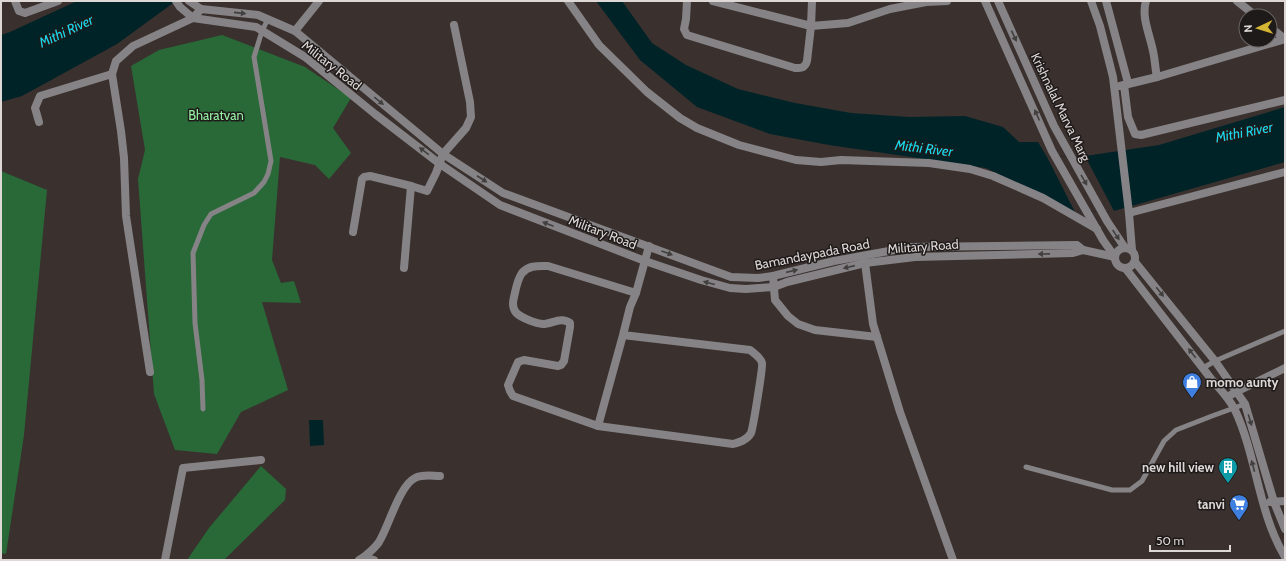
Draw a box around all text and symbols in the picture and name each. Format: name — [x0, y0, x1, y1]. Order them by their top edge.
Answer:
north arrow — [1238, 8, 1278, 48]
one-way arrow — [234, 9, 246, 16]
water label: Mithi River — [35, 10, 97, 52]
text: N — [1241, 24, 1255, 33]
one-way arrow — [1011, 31, 1017, 42]
street label: Military Road — [299, 37, 365, 93]
street label: Krishnalal Marva Marg — [1028, 50, 1094, 164]
one-way arrow — [373, 96, 384, 105]
park label: Bharatvan — [188, 107, 244, 123]
one-way arrow — [1033, 108, 1039, 120]
water label: Mithi River — [1213, 117, 1275, 147]
water label: Mithi River — [893, 135, 955, 161]
one-way arrow — [419, 147, 430, 156]
one-way arrow — [1080, 174, 1087, 186]
one-way arrow — [477, 175, 487, 183]
street label: Military Road — [567, 212, 639, 252]
one-way arrow — [541, 220, 553, 226]
one-way arrow — [1112, 229, 1120, 240]
street label: Bamandaypada Road — [753, 235, 871, 273]
street label: Military Road — [887, 236, 959, 256]
one-way arrow — [662, 250, 674, 256]
one-way arrow — [1037, 251, 1050, 257]
one-way arrow — [843, 264, 856, 270]
one-way arrow — [787, 268, 799, 274]
one-way arrow — [703, 279, 715, 285]
one-way arrow — [1155, 287, 1164, 298]
one-way arrow — [1187, 348, 1196, 359]
shop icon: momo aunty — [1181, 371, 1203, 399]
place label: momo aunty — [1206, 374, 1279, 390]
one-way arrow — [1247, 415, 1253, 427]
building icon: new hill view — [1217, 456, 1239, 484]
place label: new hill view — [1142, 459, 1215, 475]
one-way arrow — [1250, 459, 1256, 471]
supermarket icon: tanvi — [1228, 493, 1250, 521]
place label: tanvi — [1197, 496, 1225, 512]
scale bar — [1150, 527, 1230, 553]
text: 50 m — [1156, 533, 1184, 548]

